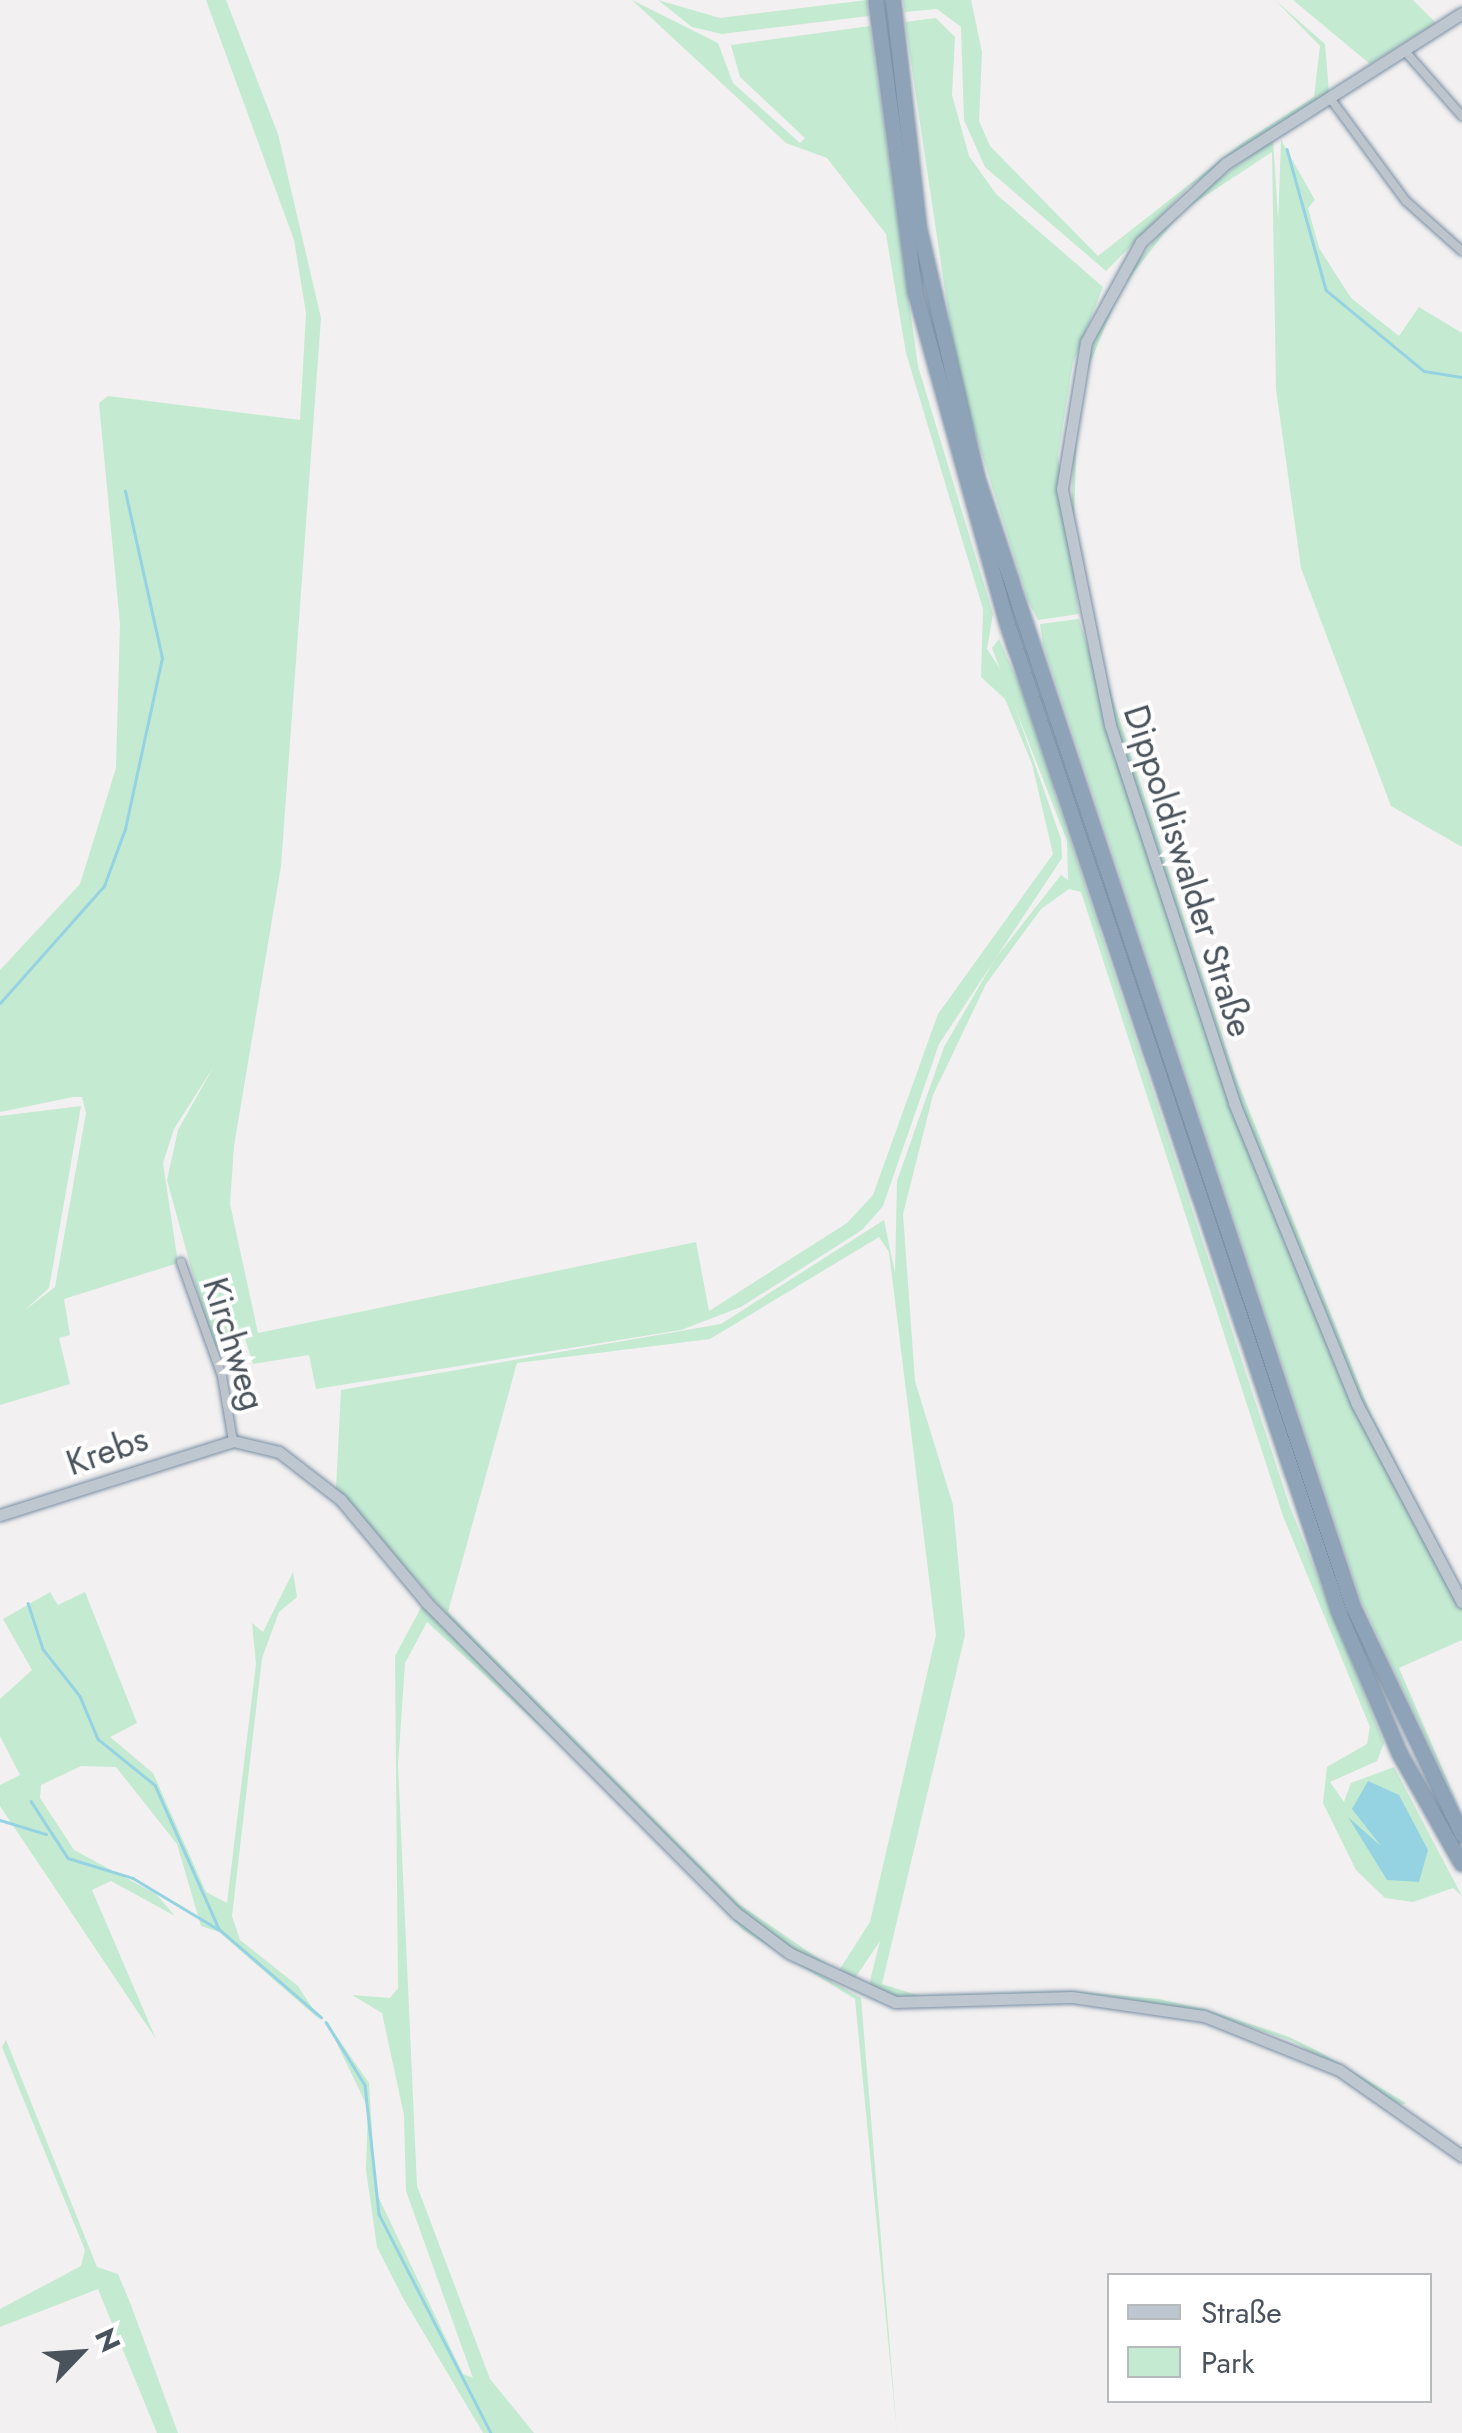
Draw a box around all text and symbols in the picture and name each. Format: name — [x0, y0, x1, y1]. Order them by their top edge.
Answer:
street label: Dippoldiswalder Straße — [1115, 700, 1261, 1042]
street label: Kirchweg — [194, 1273, 274, 1415]
street label: Krebs — [61, 1418, 153, 1484]
legend — [1107, 2273, 1432, 2403]
text: Straße — [1201, 2291, 1282, 2334]
north arrow — [30, 2303, 130, 2403]
text: N — [84, 2321, 131, 2359]
text: Park — [1201, 2341, 1254, 2384]

